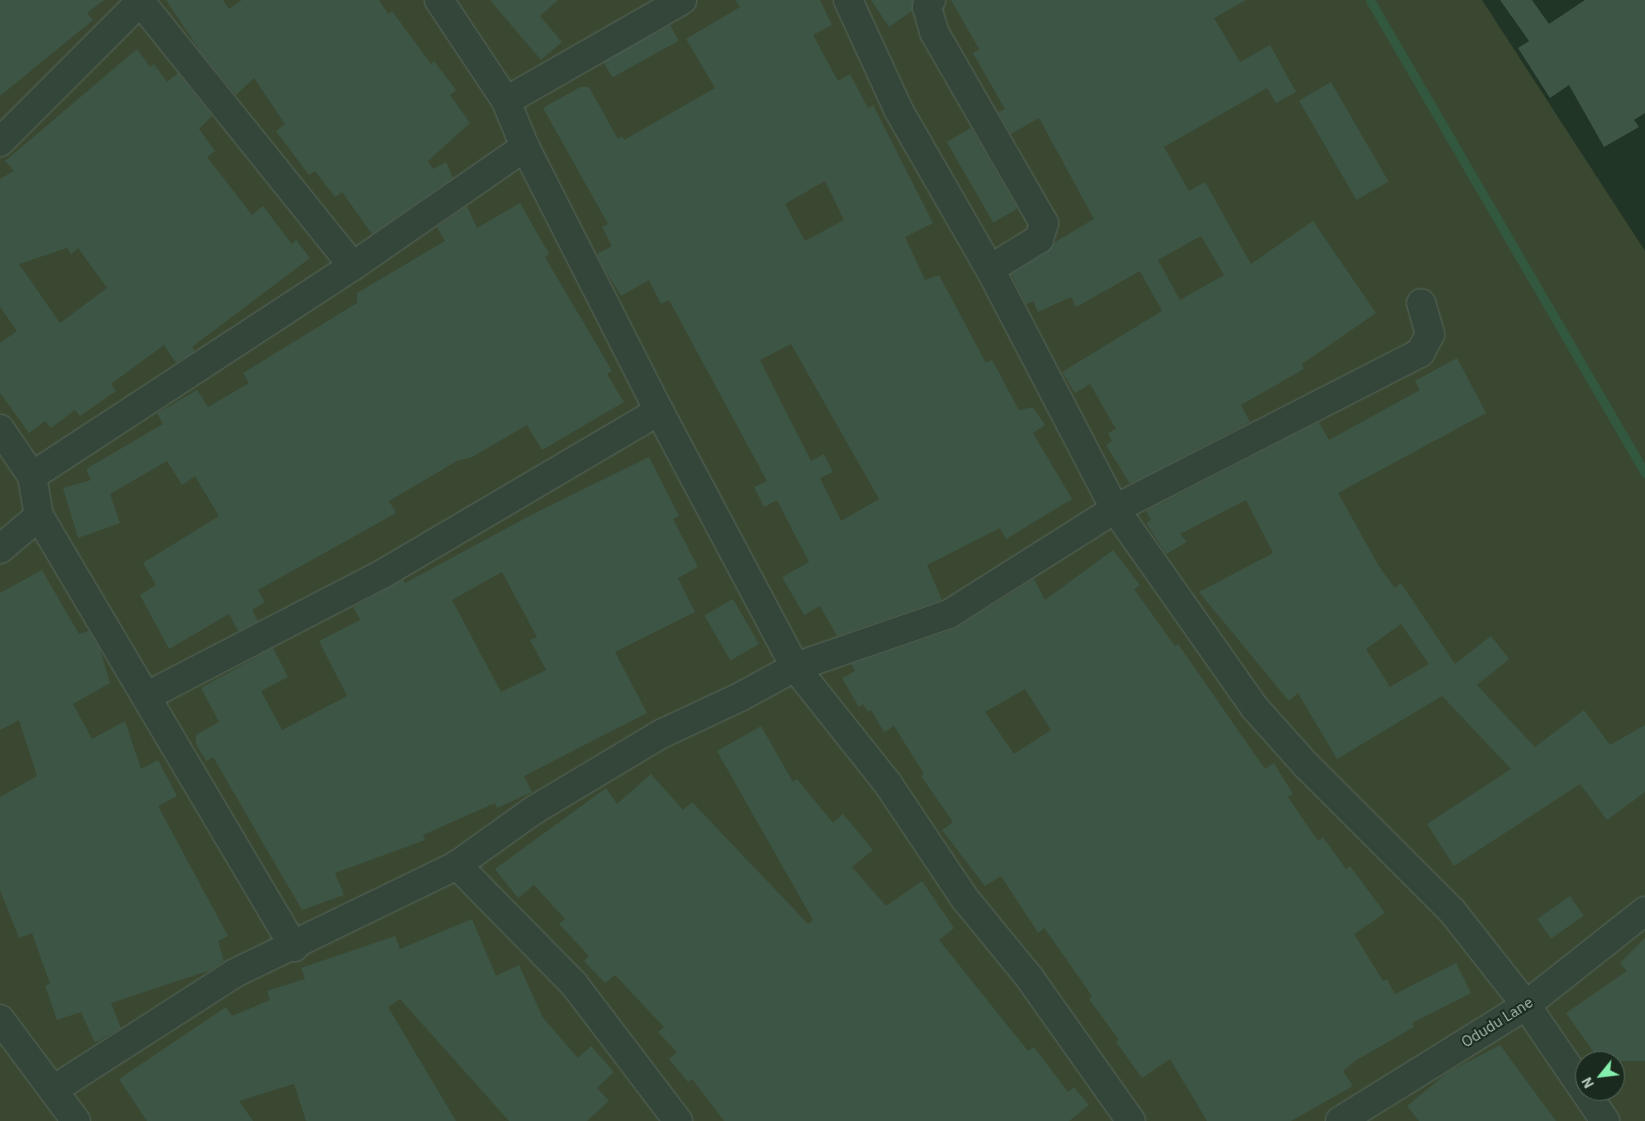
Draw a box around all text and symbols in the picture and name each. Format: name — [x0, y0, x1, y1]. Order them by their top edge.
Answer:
street label: Odudu Lane — [1458, 993, 1536, 1051]
north arrow — [1575, 1051, 1625, 1101]
text: N — [1577, 1074, 1598, 1092]

